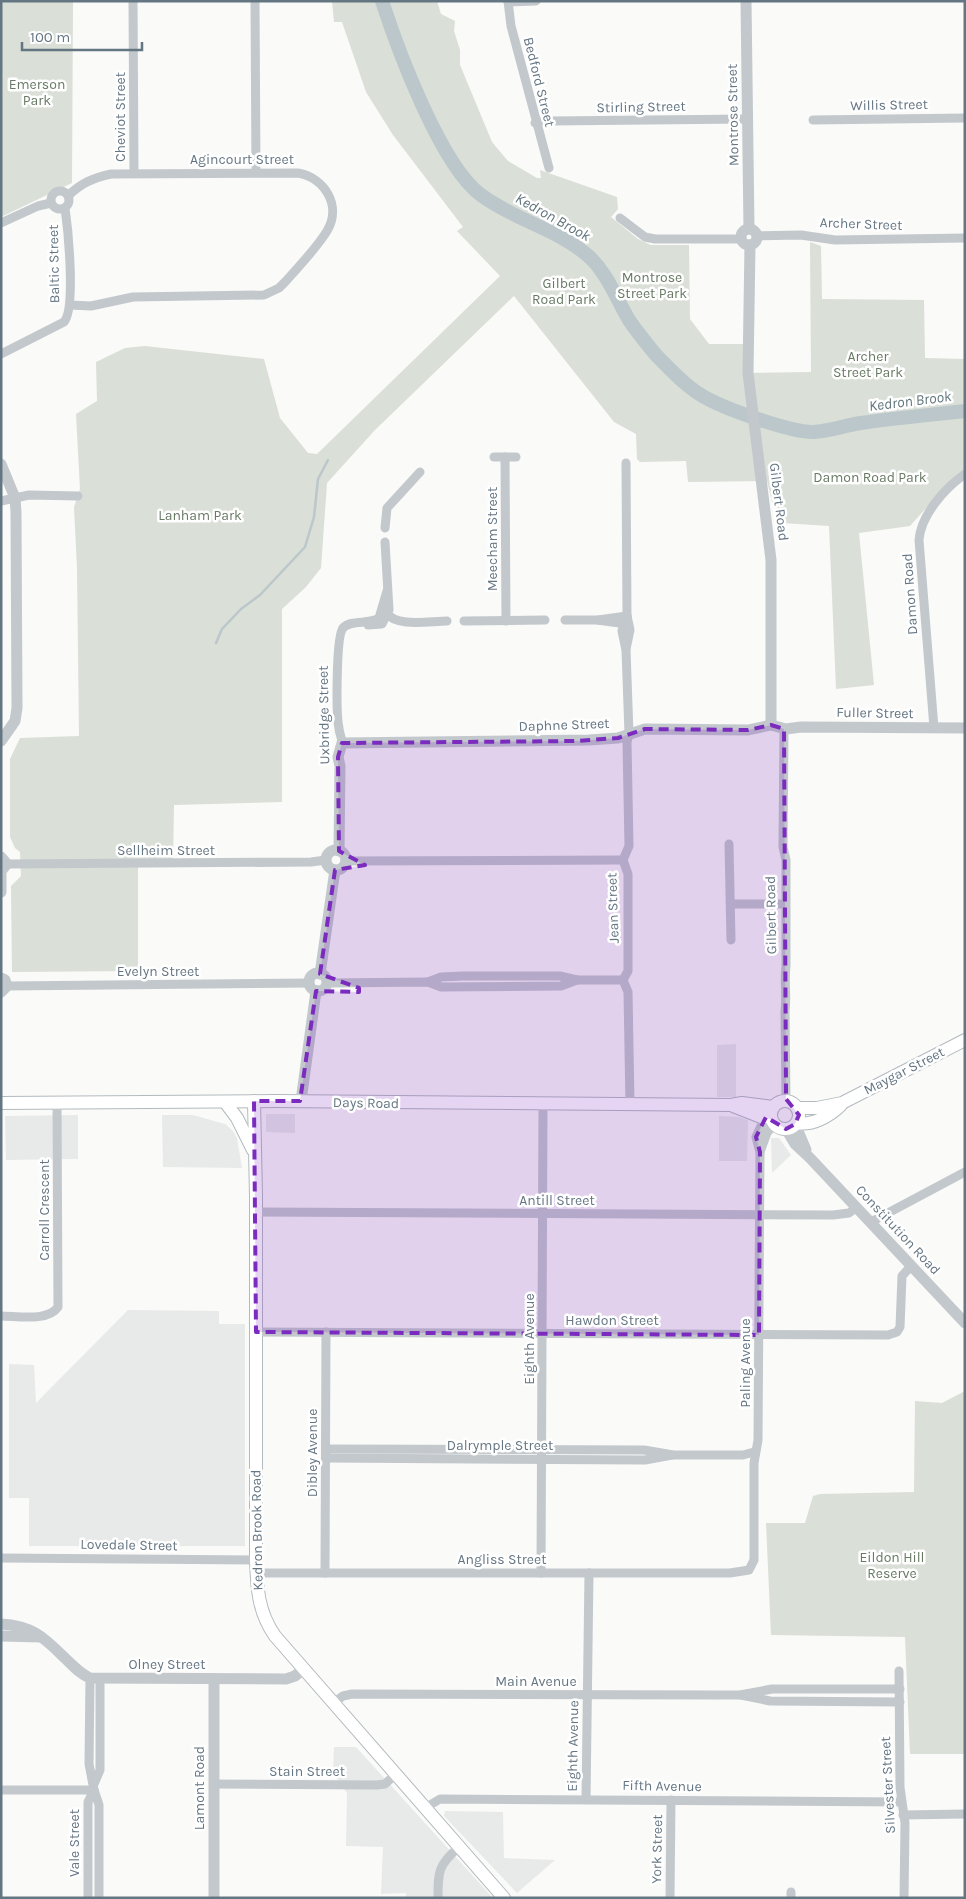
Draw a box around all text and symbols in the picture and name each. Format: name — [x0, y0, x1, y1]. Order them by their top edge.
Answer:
scale bar — [22, 20, 142, 52]
text: 100 m — [30, 28, 70, 46]
street label: Bedford Street — [520, 35, 558, 129]
street label: Montrose Street — [724, 64, 742, 166]
street label: Cheviot Street — [112, 72, 129, 162]
park label: Emerson Park — [9, 76, 65, 109]
street label: Willis Street — [850, 96, 928, 114]
street label: Stirling Street — [596, 98, 686, 116]
street label: Agincourt Street — [190, 151, 294, 168]
water label: Kedron Brook — [512, 189, 594, 245]
street label: Archer Street — [819, 214, 903, 234]
street label: Baltic Street — [45, 224, 63, 304]
park label: Montrose Street Park — [617, 269, 687, 302]
park label: Gilbert Road Park — [532, 275, 596, 308]
park label: Archer Street Park — [833, 348, 903, 381]
water label: Kedron Brook — [868, 387, 953, 415]
street label: Gilbert Road — [766, 462, 792, 542]
park label: Damon Road Park — [813, 469, 927, 486]
street label: Meecham Street — [484, 487, 501, 591]
park label: Lanham Park — [158, 507, 242, 524]
street label: Damon Road — [899, 553, 921, 635]
street label: Uxbridge Street — [315, 665, 333, 765]
street label: Fuller Street — [836, 704, 914, 722]
street label: Daphne Street — [518, 715, 610, 735]
street label: Sellheim Street — [117, 842, 215, 859]
street label: Jean Street — [603, 872, 623, 944]
street label: Gilbert Road — [762, 876, 780, 954]
street label: Evelyn Street — [117, 963, 199, 980]
street label: Maygar Street — [861, 1043, 947, 1099]
street label: Days Road — [333, 1094, 399, 1112]
street label: Carroll Crescent — [36, 1159, 53, 1261]
street label: Constitution Road — [852, 1182, 944, 1278]
street label: Antill Street — [519, 1192, 595, 1209]
street label: Eighth Avenue — [521, 1293, 538, 1385]
street label: Hawdon Street — [565, 1312, 659, 1329]
street label: Paling Avenue — [737, 1318, 754, 1408]
street label: Dibley Avenue — [304, 1409, 321, 1497]
street label: Dalrymple Street — [447, 1437, 553, 1454]
street label: Kedron Brook Road — [247, 1469, 267, 1591]
street label: Lovedale Street — [80, 1536, 178, 1554]
park label: Eildon Hill Reserve — [859, 1549, 925, 1582]
street label: Angliss Street — [458, 1551, 546, 1568]
street label: Olney Street — [129, 1656, 205, 1673]
street label: Main Avenue — [495, 1673, 577, 1690]
street label: Eighth Avenue — [564, 1700, 582, 1792]
street label: Silvester Street — [877, 1736, 899, 1834]
street label: Lamont Road — [191, 1746, 208, 1830]
street label: Stain Street — [269, 1763, 345, 1780]
street label: Fifth Avenue — [622, 1777, 702, 1795]
street label: Vale Street — [66, 1809, 83, 1877]
street label: York Street — [648, 1814, 666, 1884]

